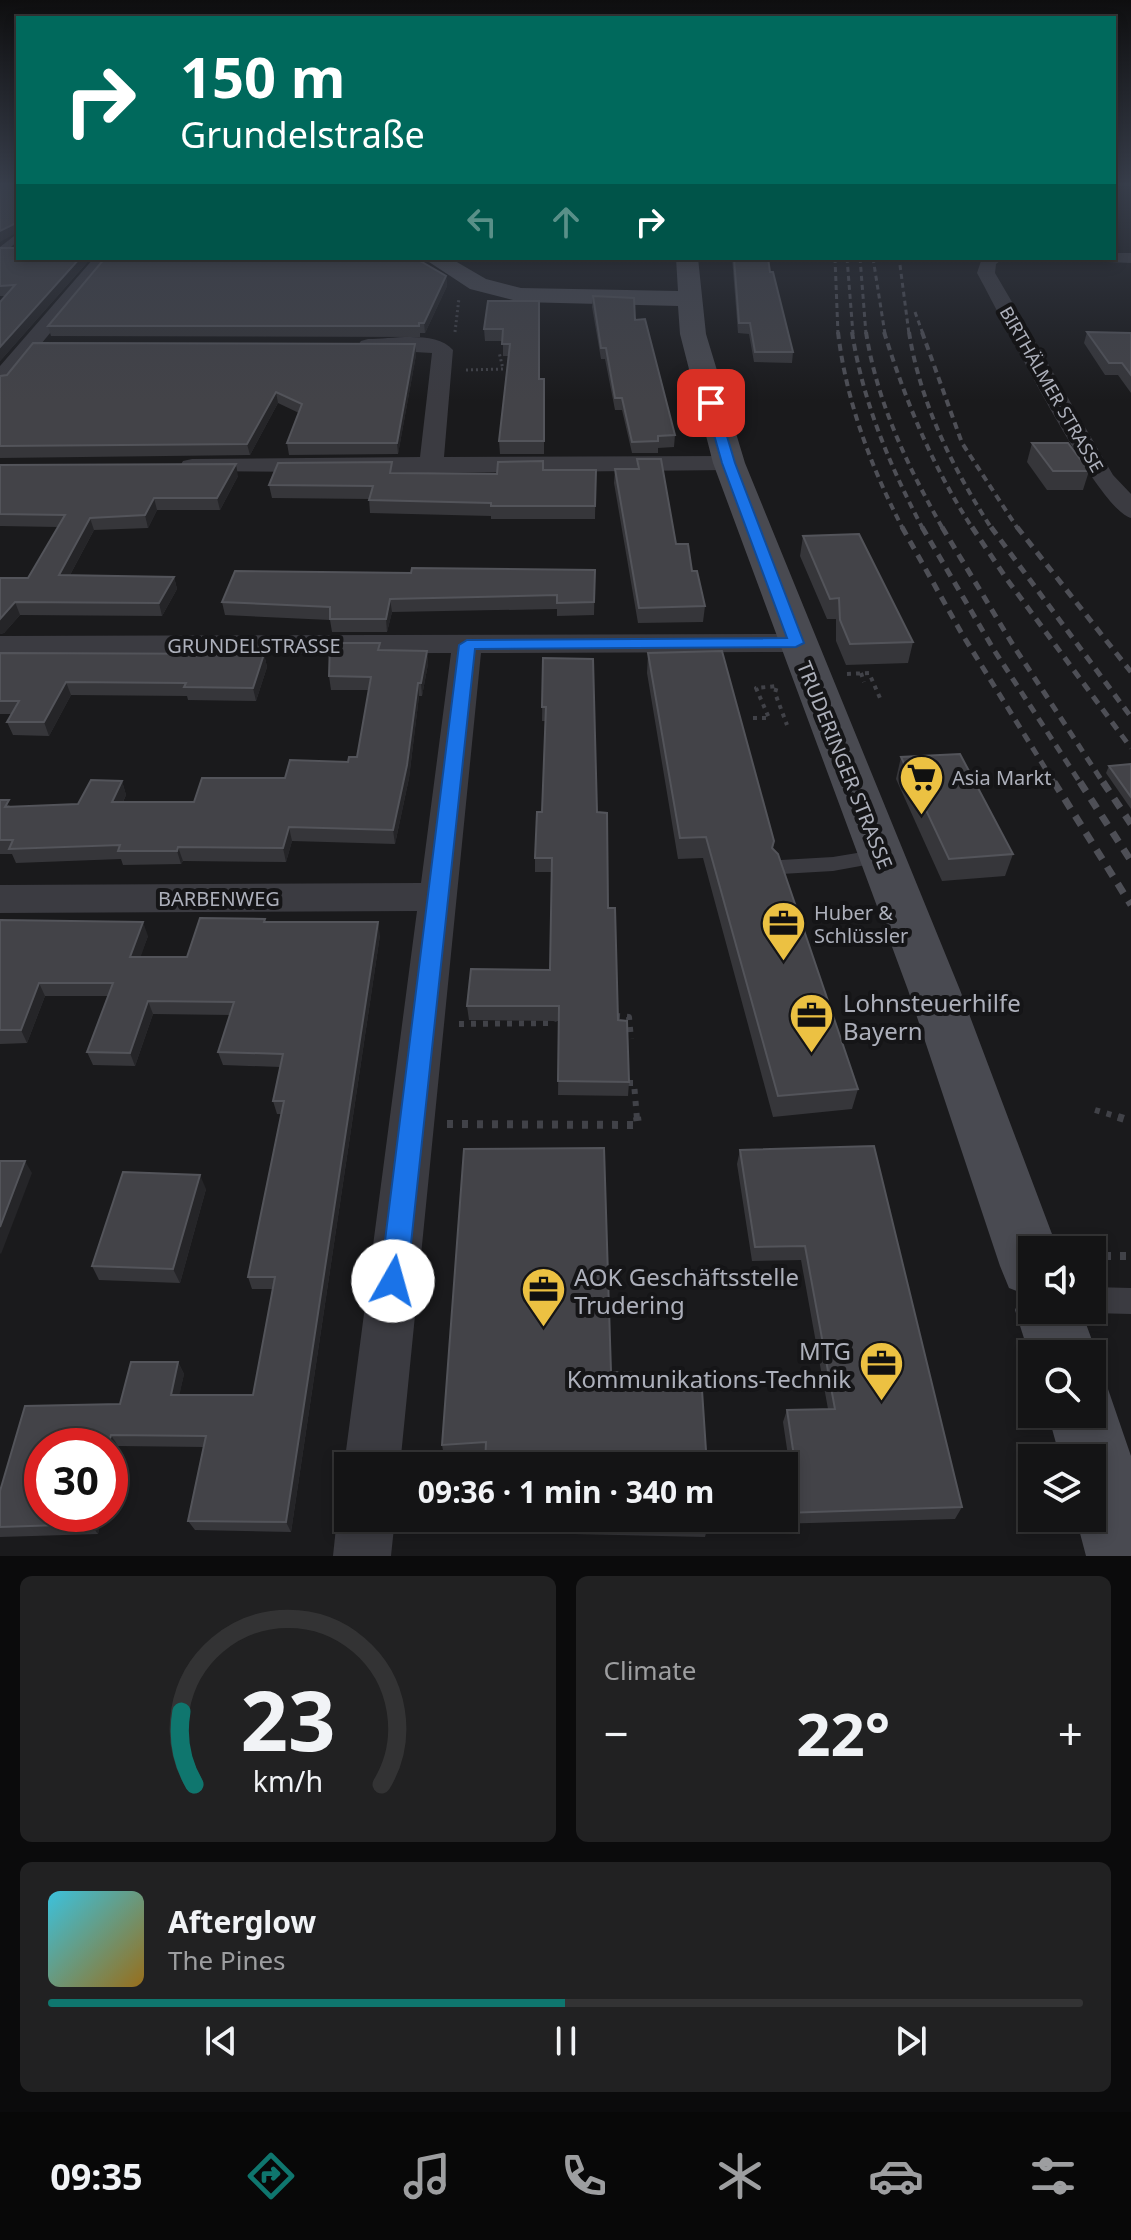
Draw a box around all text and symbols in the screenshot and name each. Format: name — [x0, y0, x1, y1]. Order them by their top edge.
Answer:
text: 150 m — [180, 38, 345, 114]
icon: right — [48, 48, 152, 152]
text: Grundelstraße — [180, 110, 425, 159]
icon: left — [460, 200, 504, 244]
icon: ahead — [544, 200, 588, 244]
icon: right — [628, 200, 672, 244]
street label: BIRTHÄLMER STRASSE — [995, 302, 1109, 476]
pin — [677, 369, 745, 437]
icon: arrive — [689, 381, 733, 425]
street label: GRUNDELSTRASSE — [167, 632, 341, 659]
street label: TRUDERINGER STRASSE — [791, 657, 899, 873]
supermarket icon: Asia Markt — [897, 753, 945, 816]
place label: Asia Markt — [952, 764, 1051, 791]
street label: BARBENWEG — [158, 885, 280, 912]
place label: Huber & Schlüssler — [814, 899, 908, 949]
office icon: Huber & Schlüssler — [759, 900, 807, 963]
place label: Lohnsteuerhilfe Bayern — [843, 986, 1021, 1047]
office icon: Lohnsteuerhilfe Bayern — [788, 992, 836, 1055]
map controls — [1018, 1236, 1106, 1532]
button: sound — [1018, 1236, 1106, 1324]
position arrow — [351, 1239, 435, 1323]
place label: AOK Geschäftsstelle Trudering — [574, 1260, 799, 1321]
office icon: AOK Geschäftsstelle Trudering — [519, 1266, 567, 1329]
place label: MTG Kommunikations-Technik — [567, 1334, 851, 1395]
office icon: MTG Kommunikations-Technik — [858, 1340, 906, 1403]
button: search — [1018, 1340, 1106, 1428]
speed limit sign: 30 — [24, 1428, 128, 1532]
button: layers — [1018, 1444, 1106, 1532]
text: 09:36 · 1 min · 340 m — [418, 1471, 714, 1512]
text: Climate — [604, 1652, 696, 1688]
text: 23 — [240, 1662, 335, 1775]
text: 22° — [796, 1692, 890, 1774]
text: − — [604, 1703, 629, 1763]
text: + — [1058, 1703, 1083, 1763]
text: km/h — [253, 1761, 323, 1800]
text: Afterglow — [168, 1901, 316, 1942]
text: The Pines — [168, 1942, 286, 1978]
icon: previous — [199, 2019, 243, 2063]
icon: pause — [544, 2019, 588, 2063]
icon: next — [889, 2019, 933, 2063]
icon: directions — [243, 2148, 299, 2204]
icon: music — [399, 2148, 455, 2204]
icon: phone — [556, 2148, 612, 2204]
icon: climate — [712, 2148, 768, 2204]
icon: car — [868, 2148, 924, 2204]
icon: filters — [1025, 2148, 1081, 2204]
text: 09:35 — [50, 2152, 143, 2201]

